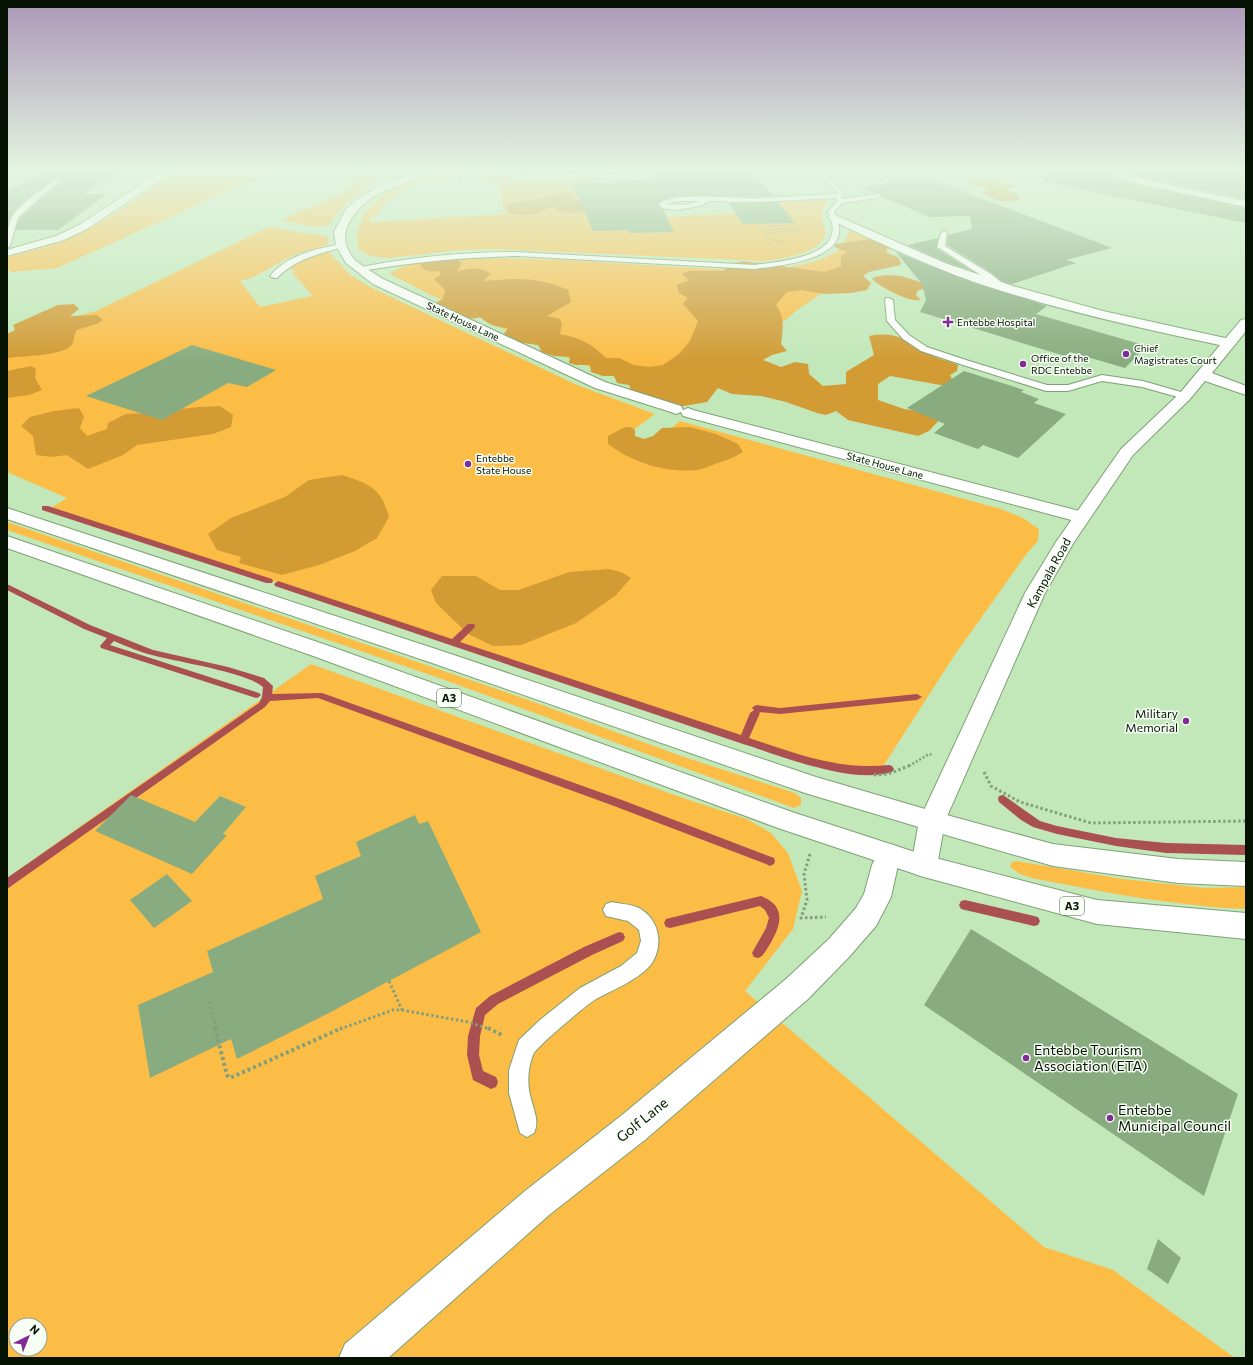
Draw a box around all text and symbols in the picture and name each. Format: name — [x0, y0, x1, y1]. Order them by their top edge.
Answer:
street label: State House Lane — [425, 299, 501, 343]
marker: Entebbe Hospital — [942, 316, 954, 328]
place label: Entebbe Hospital — [957, 316, 1035, 328]
place label: Chief Magistrates Court — [1134, 342, 1217, 366]
marker: Chief Magistrates Court — [1121, 349, 1131, 359]
place label: Office of the RDC Entebbe — [1031, 352, 1092, 376]
marker: Office of the RDC Entebbe — [1018, 359, 1028, 369]
street label: State House Lane — [845, 449, 925, 481]
place label: Entebbe State House — [476, 452, 531, 476]
marker: Entebbe State House — [463, 459, 473, 469]
street label: Kampala Road — [1023, 535, 1073, 610]
road number: A3 — [437, 689, 461, 707]
place label: Military Memorial — [1125, 706, 1178, 734]
marker: Military Memorial — [1181, 716, 1191, 726]
road number: A3 — [1060, 897, 1084, 915]
place label: Entebbe Tourism Association (ETA) — [1034, 1041, 1148, 1074]
marker: Entebbe Tourism Association (ETA) — [1021, 1053, 1031, 1063]
street label: Golf Lane — [613, 1094, 671, 1145]
place label: Entebbe Municipal Council — [1118, 1101, 1231, 1134]
marker: Entebbe Municipal Council — [1105, 1113, 1115, 1123]
north arrow — [8, 1317, 48, 1357]
text: N — [28, 1322, 43, 1337]

